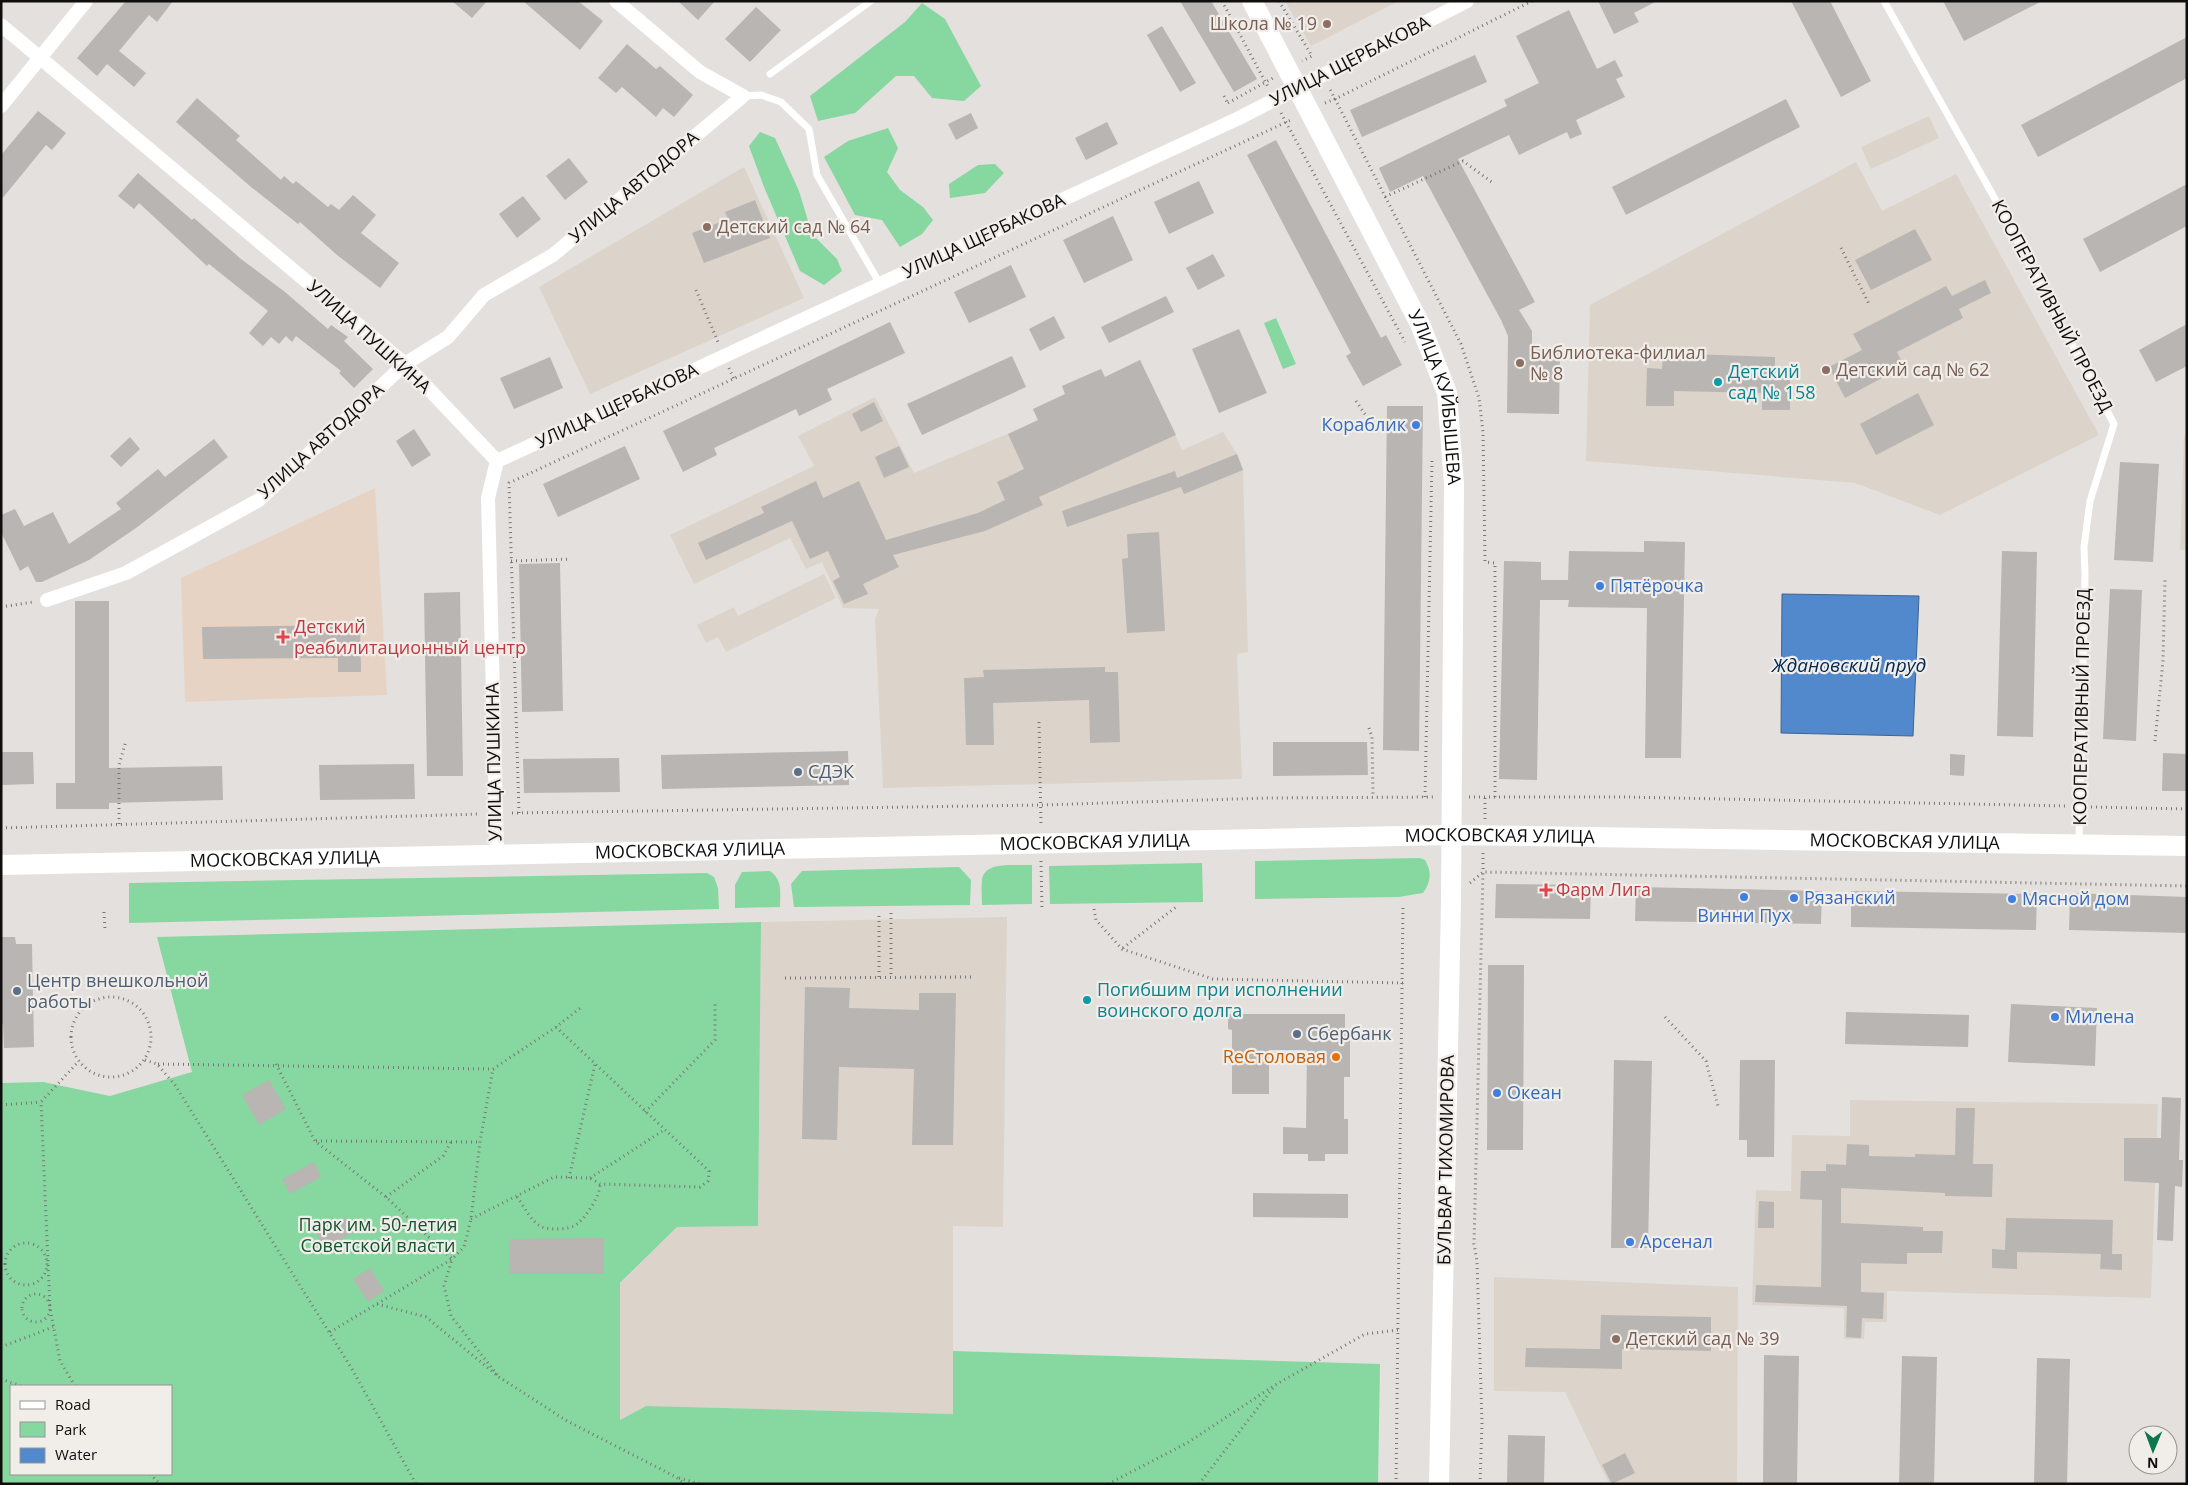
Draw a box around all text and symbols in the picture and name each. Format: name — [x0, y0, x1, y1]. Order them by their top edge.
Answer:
street label: УЛИЦА ЩЕРБАКОВА — [1265, 9, 1434, 111]
place label: Школа № 19 — [1210, 11, 1317, 35]
marker: Школа № 19 — [1321, 18, 1333, 30]
street label: УЛИЦА АВТОДОРА — [564, 125, 704, 248]
street label: УЛИЦА ЩЕРБАКОВА — [898, 187, 1069, 283]
street label: КООПЕРАТИВНЫЙ ПРОЕЗД — [1987, 195, 2119, 416]
place label: Детский сад № 64 — [717, 214, 871, 238]
marker: Детский сад № 64 — [701, 221, 713, 233]
street label: УЛИЦА ПУШКИНА — [303, 274, 437, 399]
street label: УЛИЦА КУЙБЫШЕВА — [1404, 305, 1467, 486]
place label: Библиотека-филиал № 8 — [1530, 340, 1706, 385]
street label: УЛИЦА ЩЕРБАКОВА — [531, 357, 702, 453]
marker: Библиотека-филиал № 8 — [1514, 357, 1526, 369]
place label: Детский сад № 62 — [1836, 357, 1990, 381]
place label: Детский сад № 158 — [1728, 359, 1816, 404]
marker: Детский сад № 62 — [1820, 364, 1832, 376]
marker: Детский сад № 158 — [1712, 376, 1724, 388]
street label: УЛИЦА АВТОДОРА — [252, 377, 389, 503]
place label: Кораблик — [1321, 412, 1407, 436]
marker: Кораблик — [1410, 419, 1422, 431]
place label: Пятёрочка — [1610, 573, 1704, 597]
marker: Пятёрочка — [1594, 580, 1606, 592]
street label: КООПЕРАТИВНЫЙ ПРОЕЗД — [2067, 588, 2095, 826]
place label: Детский реабилитационный центр — [294, 614, 526, 659]
marker: Детский реабилитационный центр — [276, 630, 290, 644]
water label: Ждановский пруд — [1771, 652, 1926, 678]
street label: УЛИЦА ПУШКИНА — [480, 682, 506, 842]
place label: СДЭК — [808, 759, 854, 783]
marker: СДЭК — [792, 766, 804, 778]
street label: МОСКОВСКАЯ УЛИЦА — [1404, 822, 1596, 848]
street label: МОСКОВСКАЯ УЛИЦА — [999, 827, 1191, 855]
street label: МОСКОВСКАЯ УЛИЦА — [1809, 827, 2001, 854]
street label: МОСКОВСКАЯ УЛИЦА — [595, 836, 786, 864]
street label: МОСКОВСКАЯ УЛИЦА — [190, 844, 381, 872]
place label: Фарм Лига — [1556, 877, 1651, 901]
marker: Фарм Лига — [1540, 884, 1552, 896]
place label: Рязанский — [1804, 885, 1896, 909]
place label: Мясной дом — [2022, 886, 2130, 910]
marker: Винни Пух — [1738, 891, 1750, 903]
marker: Рязанский — [1788, 892, 1800, 904]
marker: Мясной дом — [2006, 893, 2018, 905]
place label: Винни Пух — [1697, 903, 1791, 927]
place label: Центр внешкольной работы — [27, 968, 209, 1013]
place label: Погибшим при исполнении воинского долга — [1097, 977, 1343, 1022]
marker: Центр внешкольной работы — [11, 985, 23, 997]
marker: Погибшим при исполнении воинского долга — [1081, 994, 1093, 1006]
place label: Милена — [2065, 1004, 2134, 1028]
marker: Милена — [2049, 1011, 2061, 1023]
place label: Сбербанк — [1307, 1021, 1392, 1045]
marker: Сбербанк — [1291, 1028, 1303, 1040]
place label: ReСтоловая — [1223, 1044, 1326, 1068]
marker: ReСтоловая — [1330, 1051, 1342, 1063]
street label: БУЛЬВАР ТИХОМИРОВА — [1431, 1054, 1459, 1265]
place label: Океан — [1507, 1080, 1562, 1104]
marker: Океан — [1491, 1087, 1503, 1099]
park label: Парк им. 50-летия Советской власти — [299, 1212, 457, 1257]
place label: Арсенал — [1640, 1229, 1713, 1253]
marker: Арсенал — [1624, 1236, 1636, 1248]
place label: Детский сад № 39 — [1626, 1326, 1780, 1350]
marker: Детский сад № 39 — [1610, 1333, 1622, 1345]
legend — [10, 1385, 172, 1475]
text: Road — [55, 1394, 91, 1414]
text: Park — [55, 1419, 86, 1439]
north arrow — [2128, 1425, 2178, 1475]
text: Water — [55, 1444, 97, 1464]
text: N — [2147, 1454, 2159, 1473]

